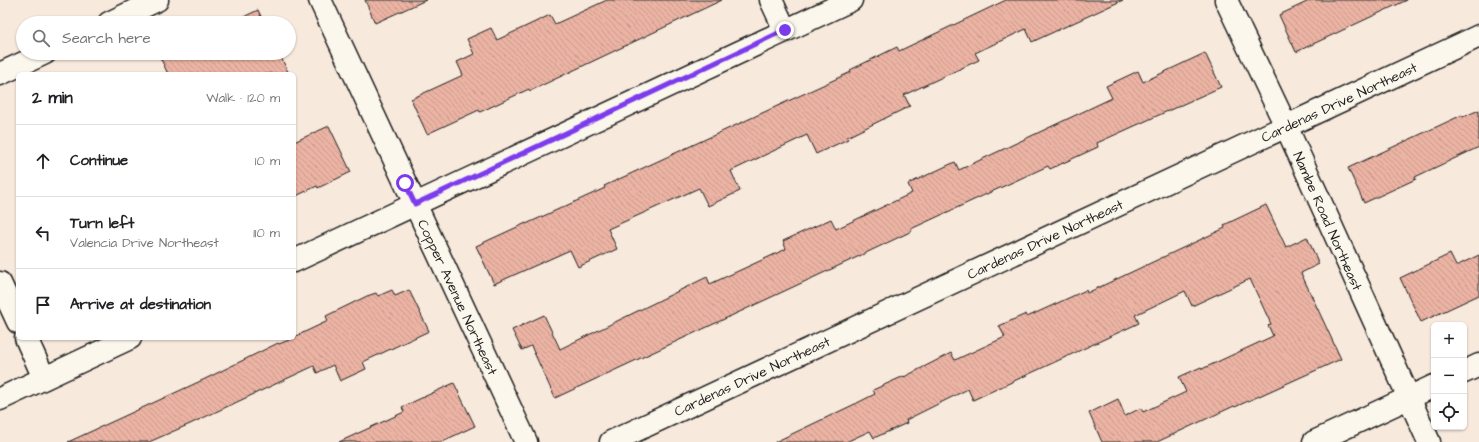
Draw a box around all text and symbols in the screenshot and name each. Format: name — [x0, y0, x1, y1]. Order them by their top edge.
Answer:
search box — [16, 16, 296, 60]
route end — [776, 21, 794, 39]
icon: search — [30, 27, 52, 49]
text: Search here — [62, 28, 151, 49]
street label: Cardenas Drive Northeast — [1258, 58, 1421, 148]
text: 2 min — [32, 86, 73, 110]
text: Walk · 120 m — [206, 89, 280, 107]
street label: Nambe Road Northeast — [1287, 149, 1367, 294]
icon: ahead — [32, 150, 54, 172]
text: Continue — [70, 150, 128, 171]
text: 10 m — [255, 152, 280, 170]
route start — [396, 174, 414, 192]
street label: Cardenas Drive Northeast — [964, 195, 1127, 285]
text: Turn left — [70, 213, 134, 234]
street label: Copper Avenue Northeast — [412, 216, 502, 379]
icon: left — [32, 222, 54, 244]
text: 110 m — [253, 224, 280, 242]
text: Valencia Drive Northeast — [70, 234, 219, 252]
icon: arrive — [32, 294, 54, 316]
text: Arrive at destination — [70, 294, 211, 315]
map controls — [1431, 322, 1467, 430]
button: + — [1431, 322, 1467, 358]
street label: Cardenas Drive Northeast — [671, 332, 834, 422]
button: − — [1431, 358, 1467, 394]
button: locate — [1431, 394, 1467, 430]

